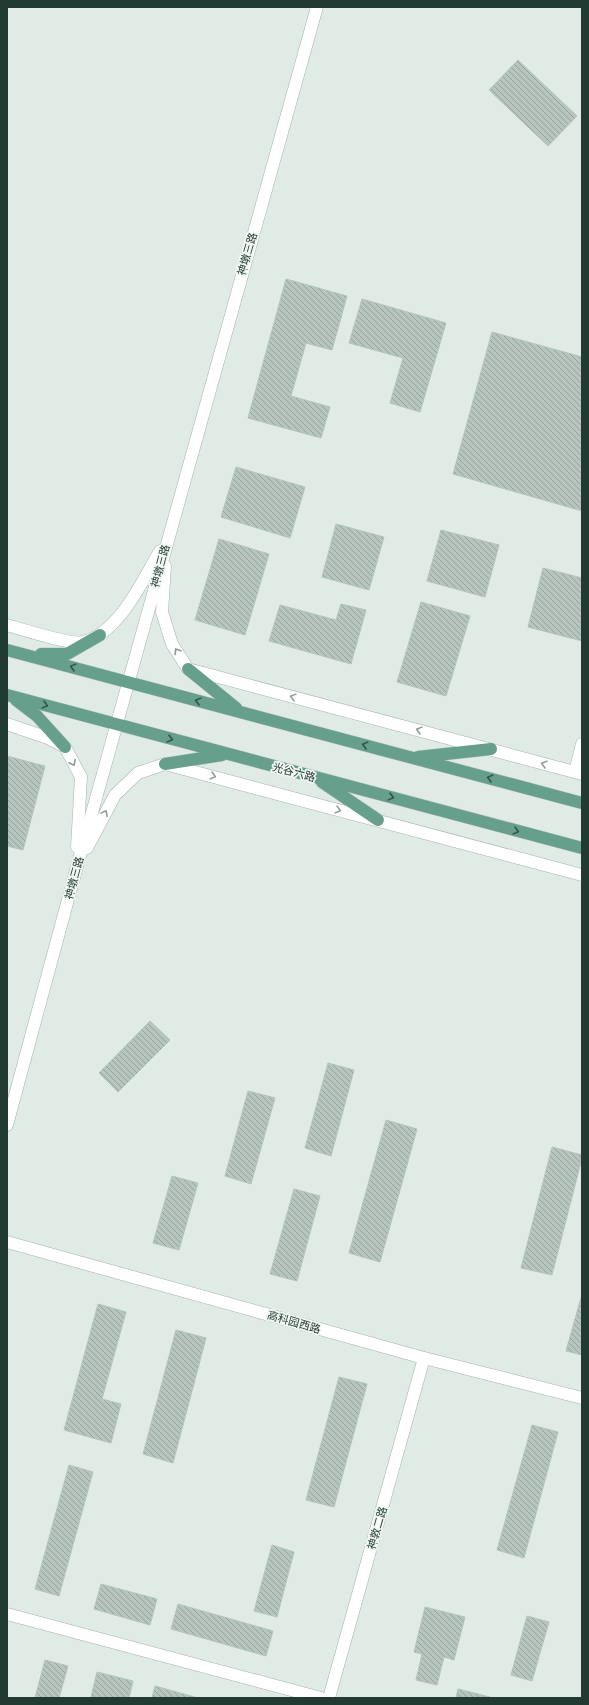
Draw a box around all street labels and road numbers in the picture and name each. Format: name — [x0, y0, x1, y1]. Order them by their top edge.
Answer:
street label: 神墩三路 — [235, 231, 259, 277]
street label: 神墩三路 — [149, 543, 171, 589]
street label: 光谷六路 — [271, 761, 317, 783]
street label: 神墩三路 — [63, 855, 85, 901]
street label: 高科园西路 — [266, 1309, 322, 1335]
street label: 神敦二路 — [365, 1505, 389, 1551]

